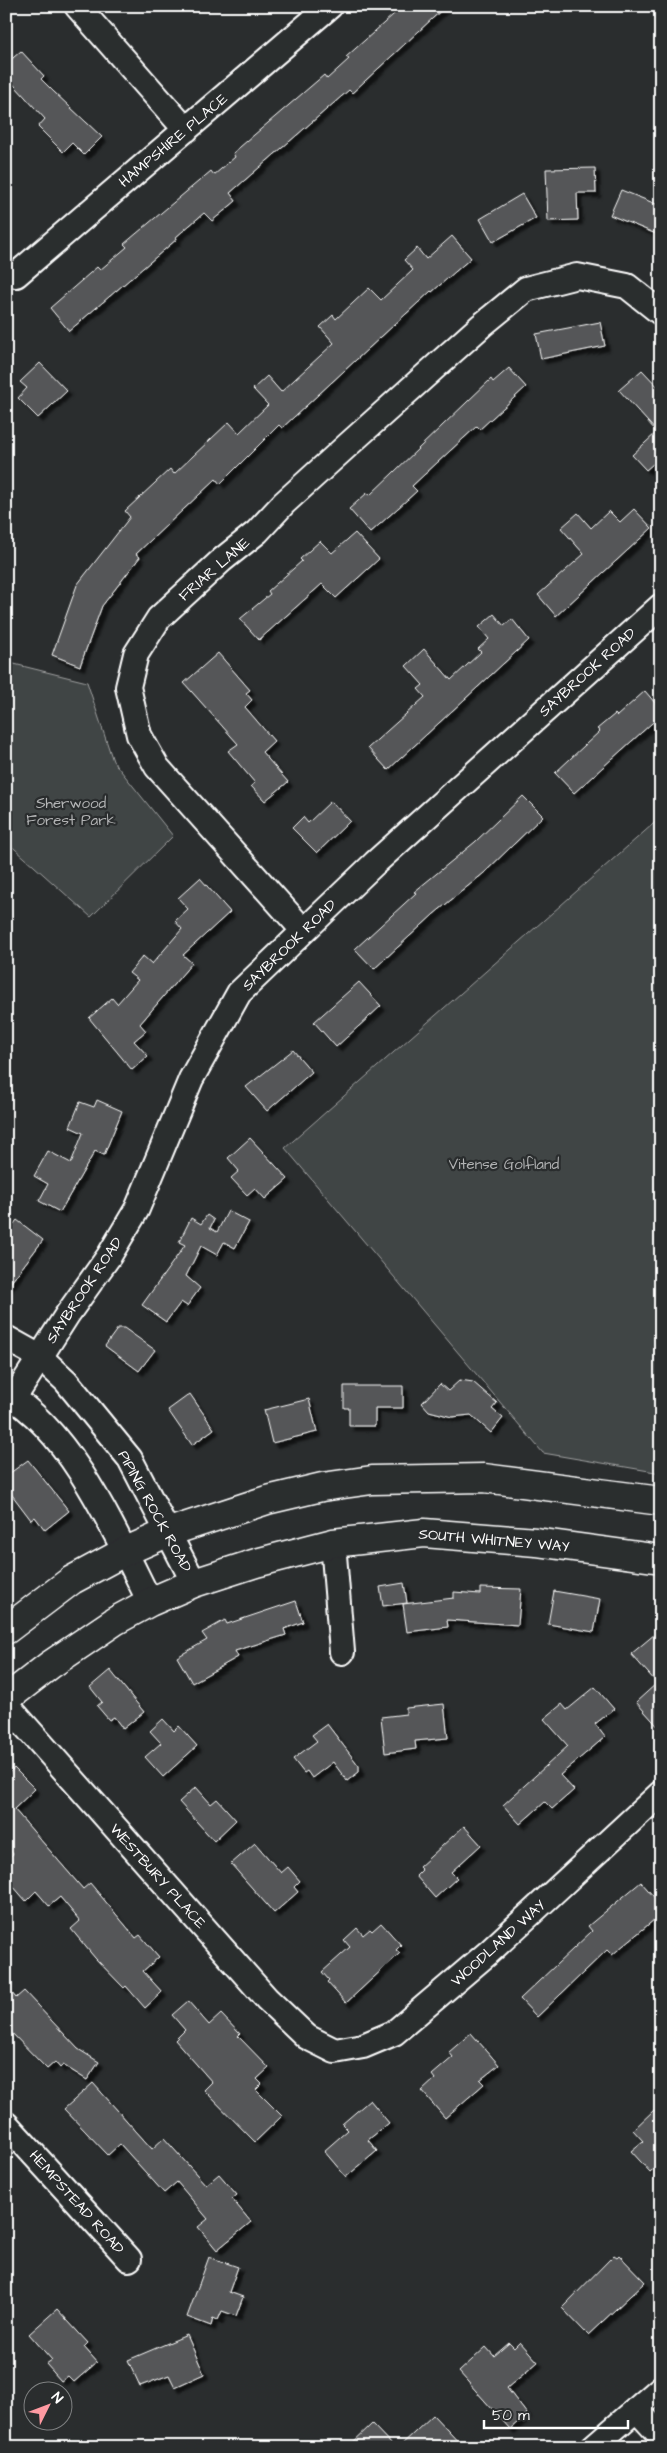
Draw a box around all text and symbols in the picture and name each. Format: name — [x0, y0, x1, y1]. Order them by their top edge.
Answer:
street label: HAMPSHIRE PLACE — [114, 88, 232, 192]
street label: FRIAR LANE — [174, 533, 254, 606]
street label: SAYBROOK ROAD — [534, 623, 641, 722]
park label: Sherwood Forest Park — [26, 793, 116, 831]
street label: SAYBROOK ROAD — [237, 895, 341, 996]
park label: Vitense Golfland — [449, 1154, 559, 1175]
street label: SAYBROOK ROAD — [41, 1233, 128, 1348]
street label: PIPING ROCK ROAD — [112, 1447, 197, 1576]
street label: SOUTH WHITNEY WAY — [418, 1523, 570, 1558]
street label: WESTBURY PLACE — [105, 1819, 211, 1934]
street label: WOODLAND WAY — [446, 1895, 550, 1992]
street label: HEMPSTEAD ROAD — [24, 2146, 129, 2259]
north arrow — [22, 2380, 72, 2430]
text: N — [47, 2388, 67, 2408]
scale bar — [484, 2398, 628, 2430]
text: 50 m — [492, 2405, 530, 2426]

